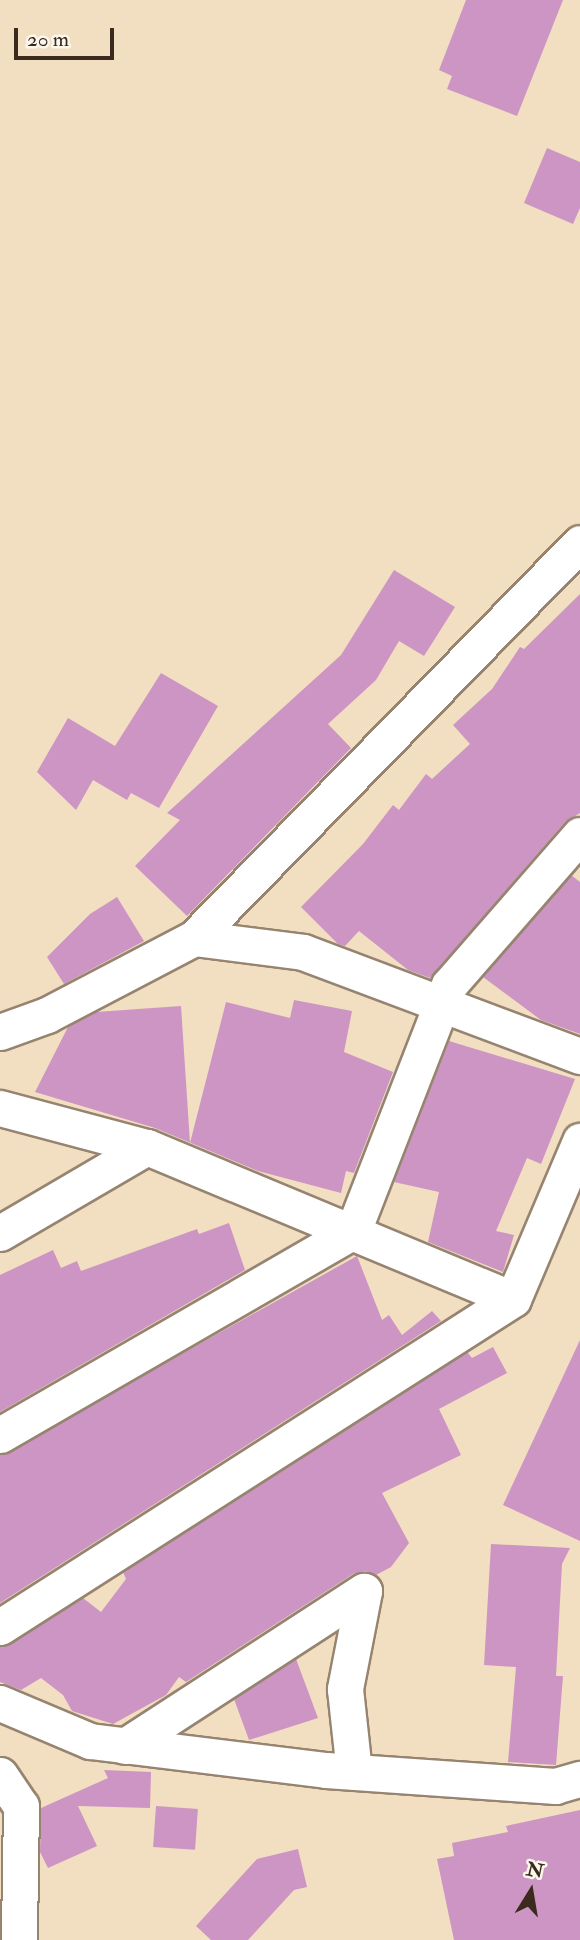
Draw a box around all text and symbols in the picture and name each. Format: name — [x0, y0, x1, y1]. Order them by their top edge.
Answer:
scale bar — [18, 14, 117, 58]
text: 20 m — [27, 26, 69, 53]
north arrow — [496, 1856, 566, 1926]
text: N — [524, 1857, 546, 1884]

